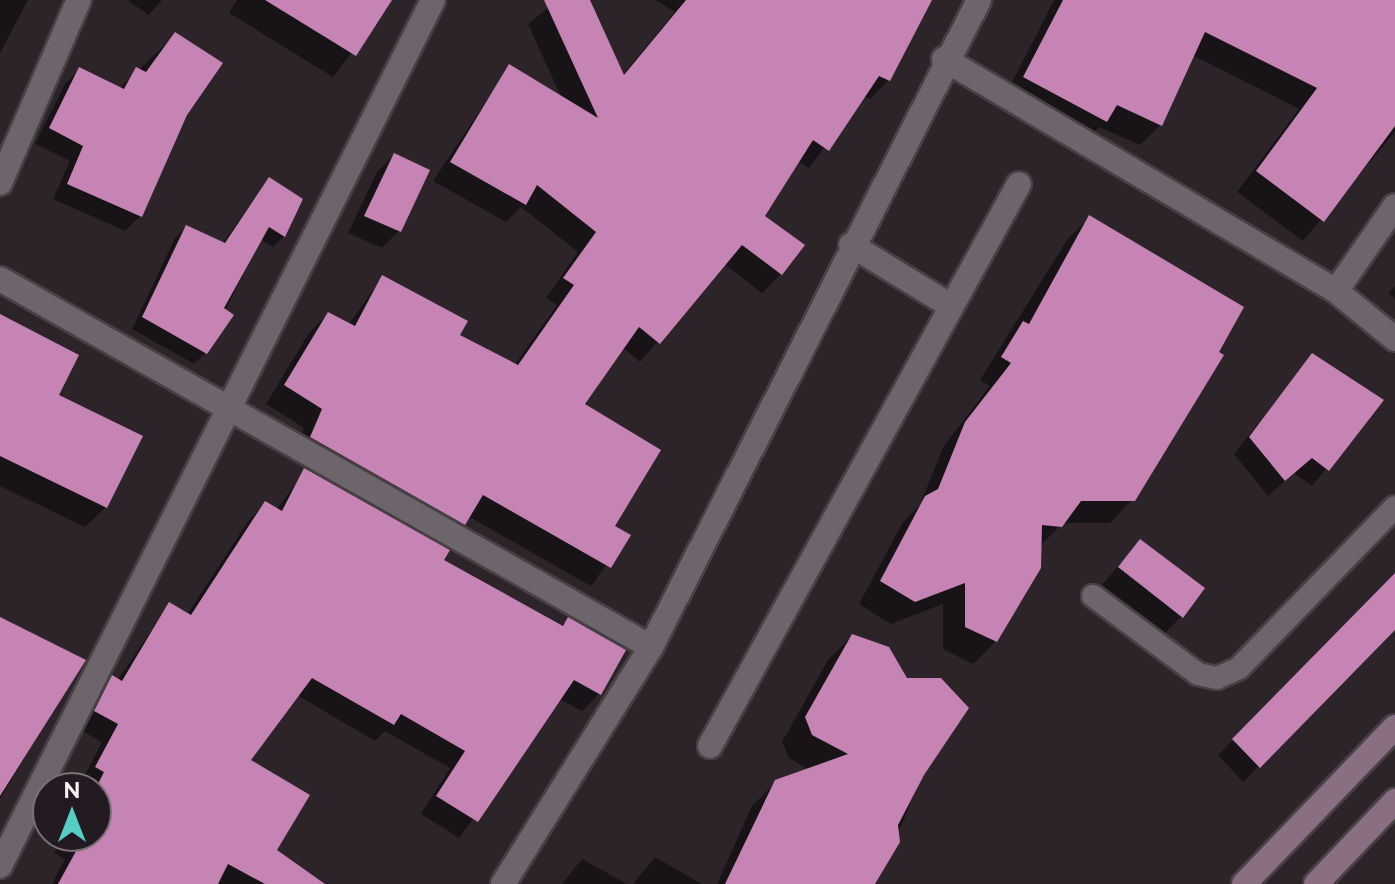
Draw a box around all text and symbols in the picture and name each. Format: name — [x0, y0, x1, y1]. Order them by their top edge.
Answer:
north arrow — [32, 772, 112, 852]
text: N — [64, 777, 80, 803]

